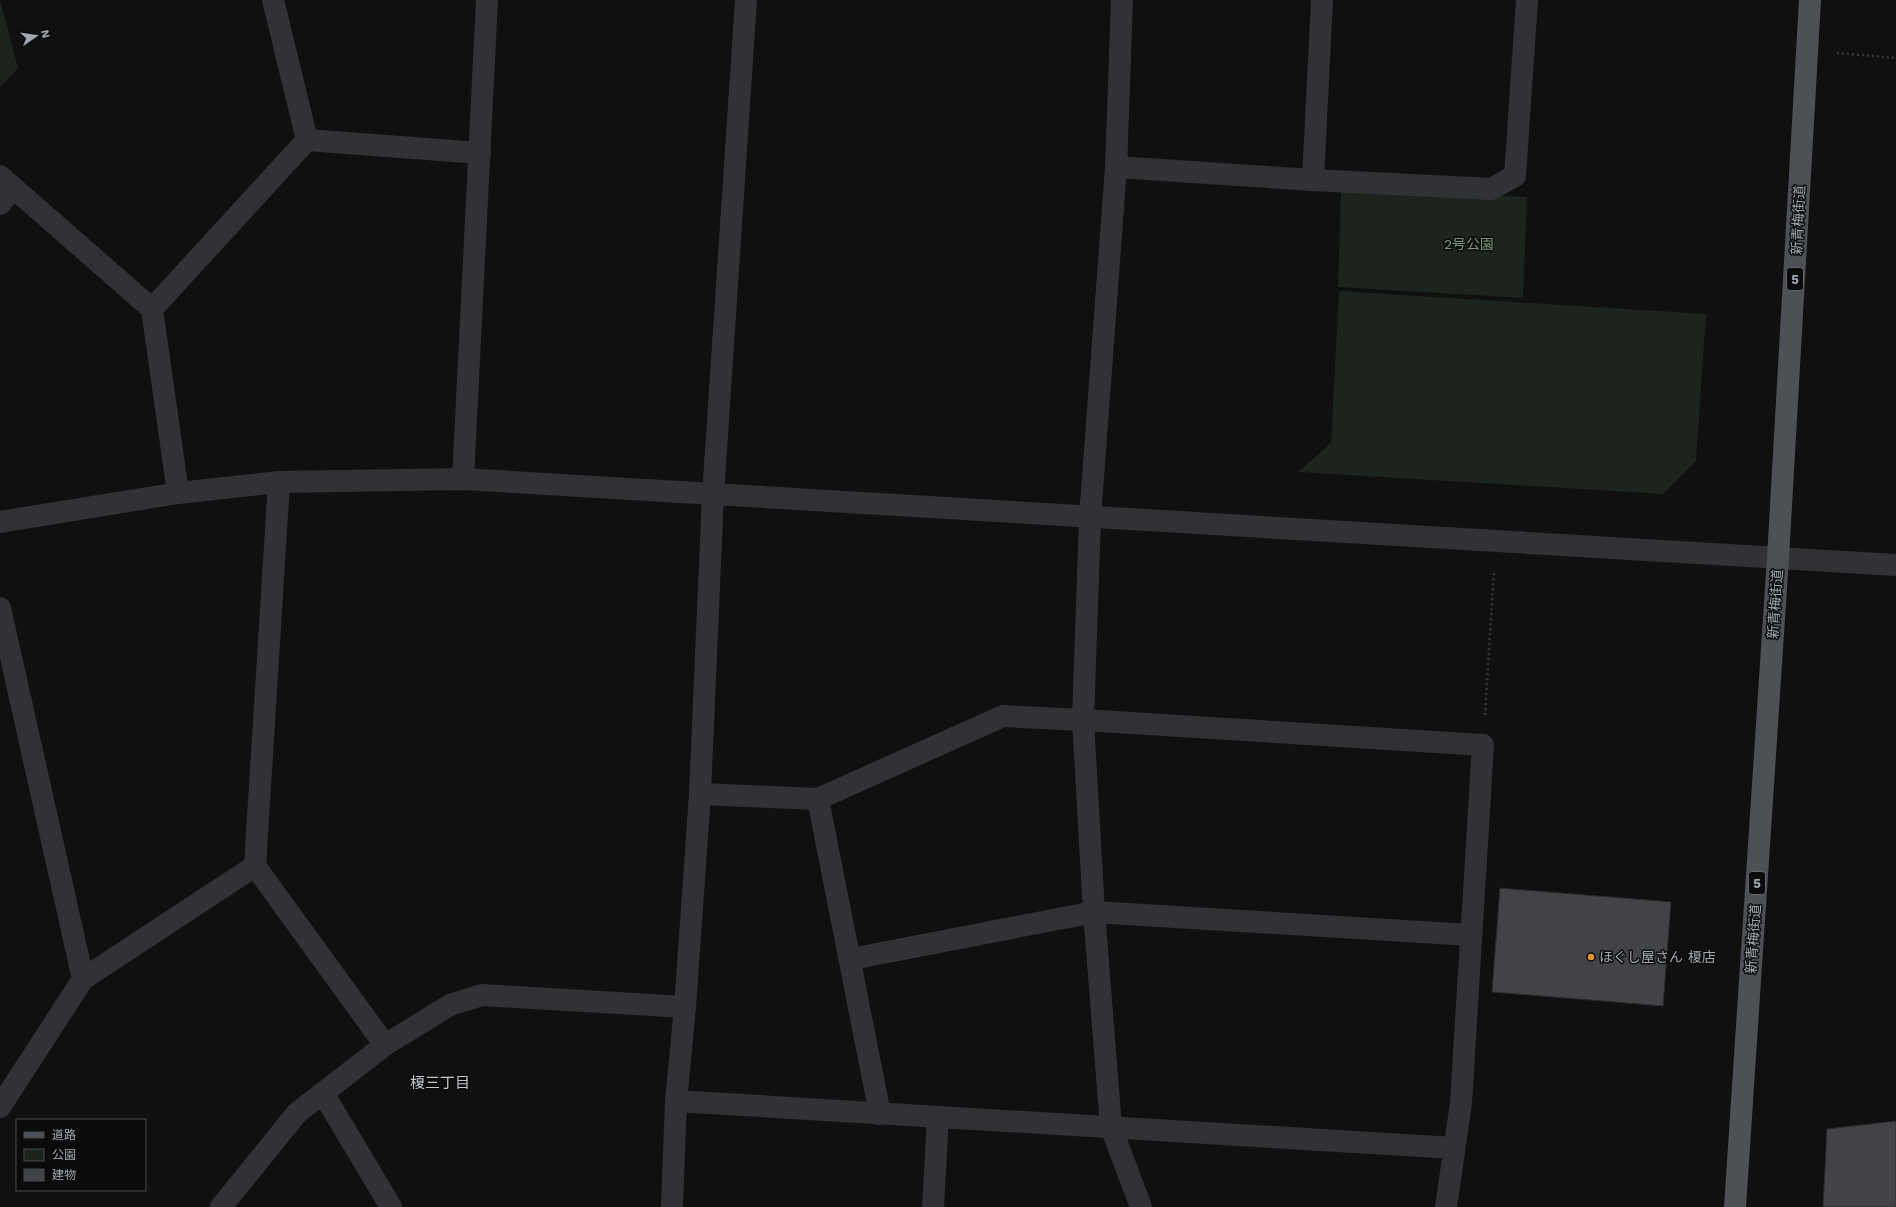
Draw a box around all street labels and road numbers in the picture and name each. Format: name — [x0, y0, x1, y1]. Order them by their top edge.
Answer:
street label: 新青梅街道 — [1788, 185, 1808, 255]
road number: 5 — [1787, 268, 1803, 290]
street label: 新青梅街道 — [1765, 569, 1785, 639]
road number: 5 — [1749, 872, 1765, 894]
street label: 新青梅街道 — [1743, 904, 1763, 974]

